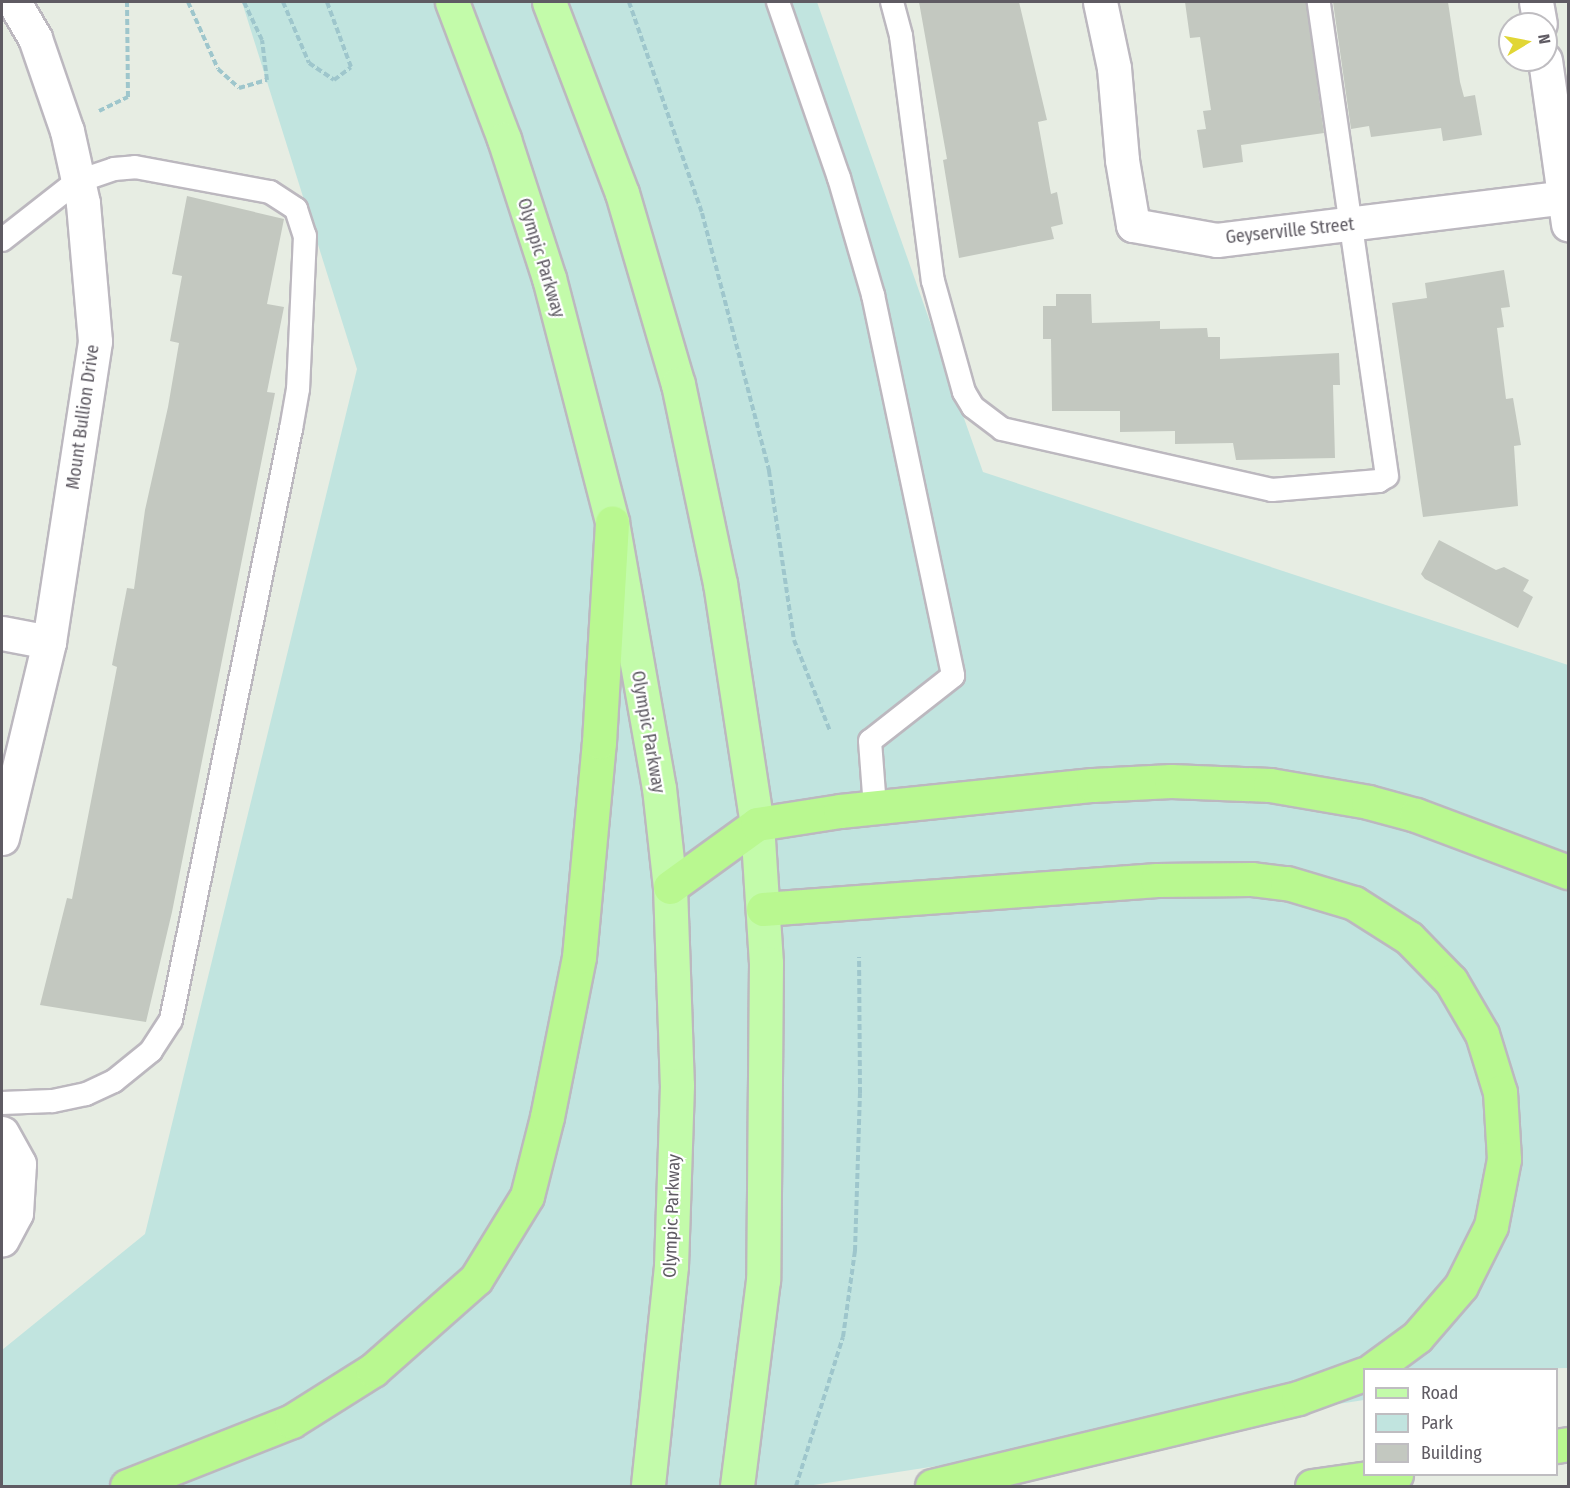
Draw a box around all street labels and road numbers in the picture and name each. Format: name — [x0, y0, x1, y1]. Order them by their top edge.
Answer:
street label: Olympic Parkway — [513, 196, 569, 320]
street label: Geyserville Street — [1225, 214, 1355, 248]
street label: Mount Bullion Drive — [62, 343, 104, 491]
street label: Olympic Parkway — [627, 669, 669, 795]
street label: Olympic Parkway — [659, 1154, 685, 1278]

